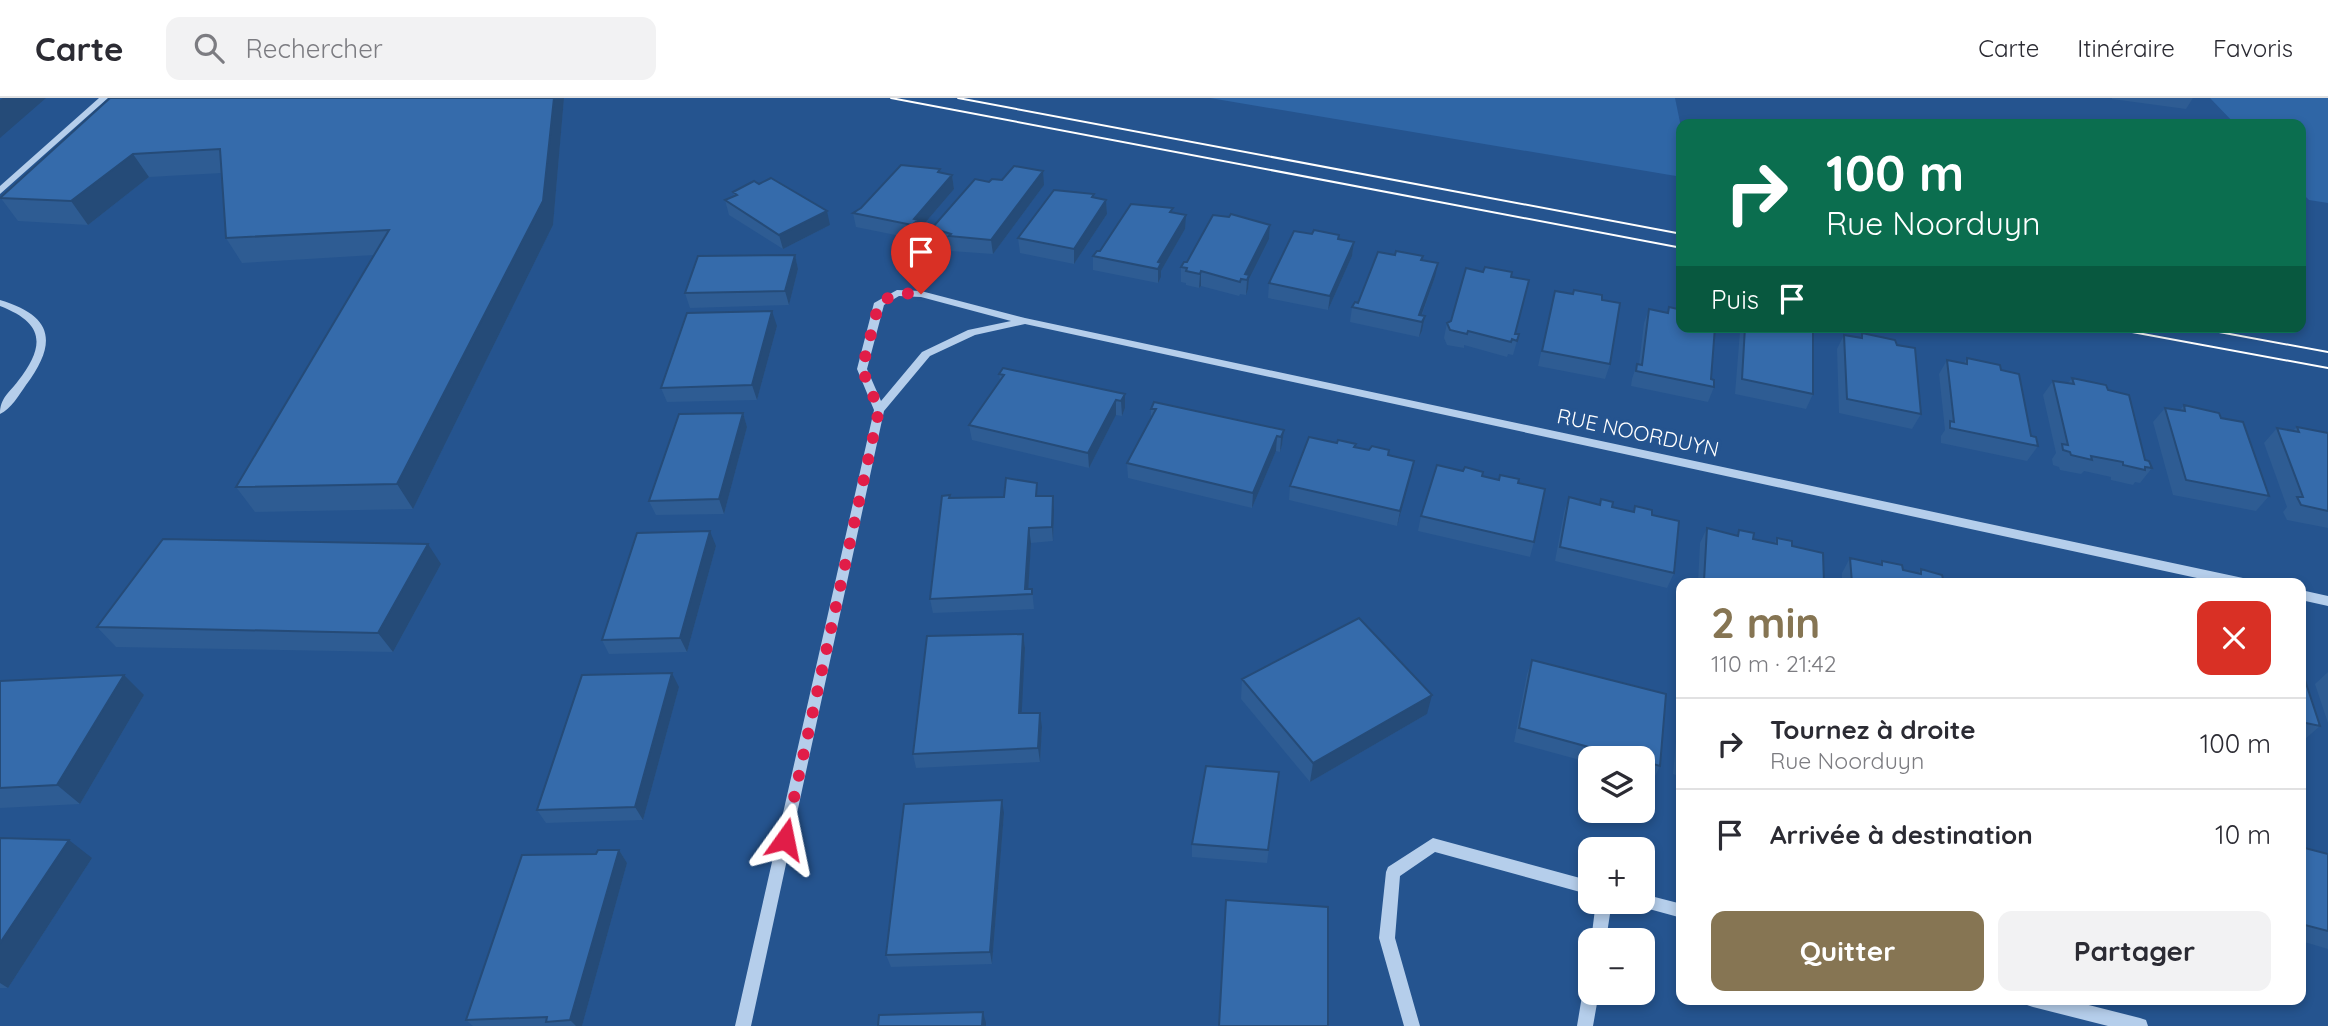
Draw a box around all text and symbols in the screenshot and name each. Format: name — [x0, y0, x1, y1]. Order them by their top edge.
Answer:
search box — [166, 17, 656, 80]
text: Carte — [35, 28, 124, 69]
icon: search — [190, 29, 228, 67]
text: Rechercher — [246, 32, 383, 65]
text: Carte — [1978, 33, 2039, 63]
text: Itinéraire — [2077, 33, 2175, 63]
text: Favoris — [2213, 33, 2293, 63]
text: 100 m — [1826, 142, 1964, 203]
icon: right — [1711, 147, 1802, 238]
text: Rue Noorduyn — [1826, 203, 2041, 243]
pin — [891, 222, 951, 294]
icon: arrive — [902, 233, 940, 271]
icon: arrive — [1773, 280, 1811, 318]
text: Puis — [1711, 283, 1759, 316]
street label: RUE NOORDUYN — [1555, 402, 1722, 462]
text: 2 min — [1711, 596, 1820, 649]
button: close — [2197, 601, 2271, 675]
text: 110 m · 21:42 — [1711, 649, 1836, 678]
text: Tournez à droite — [1770, 713, 1975, 746]
icon: right — [1711, 725, 1749, 763]
text: 100 m — [2200, 727, 2271, 760]
map controls — [1578, 746, 1655, 1005]
button: layers — [1578, 746, 1655, 823]
text: Rue Noorduyn — [1770, 746, 1924, 775]
position arrow — [748, 802, 822, 876]
icon: arrive — [1711, 816, 1749, 854]
text: Arrivée à destination — [1770, 818, 2033, 851]
text: 10 m — [2215, 818, 2271, 851]
button: + — [1578, 837, 1655, 914]
button: Quitter — [1711, 911, 1984, 991]
button: Partager — [1998, 911, 2271, 991]
button: − — [1578, 928, 1655, 1005]

